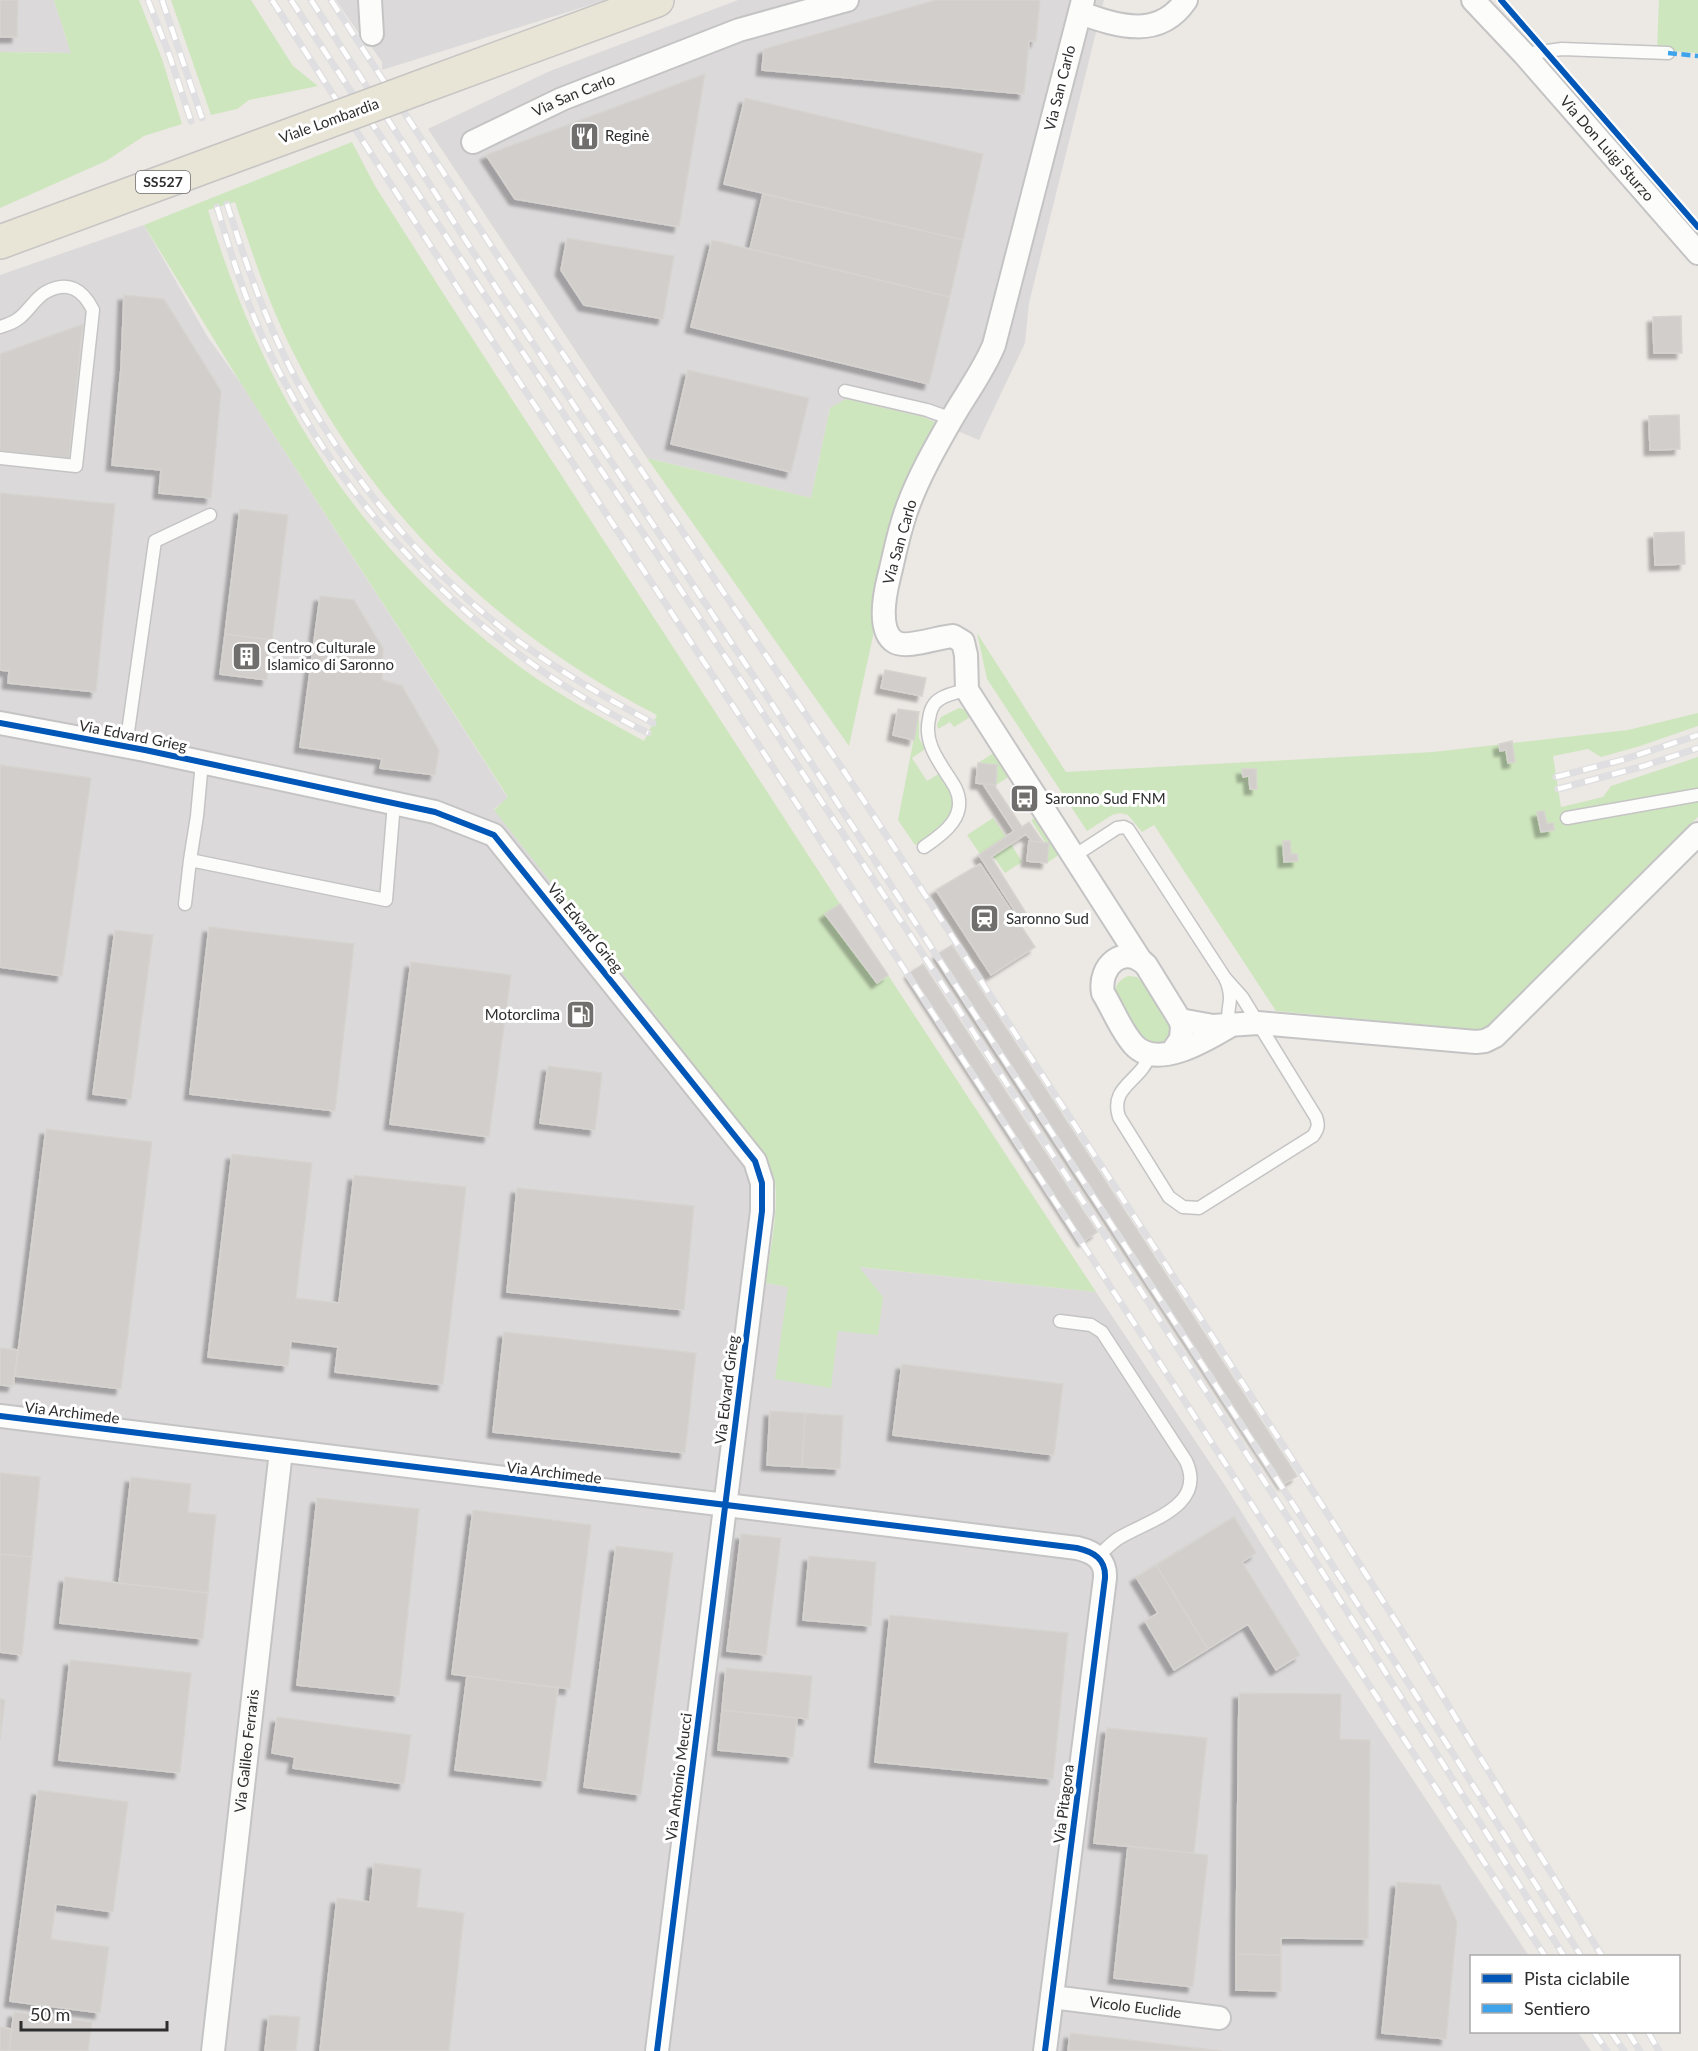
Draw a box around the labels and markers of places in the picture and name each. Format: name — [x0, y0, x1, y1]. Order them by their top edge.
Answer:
restaurant icon: Reginè — [568, 120, 600, 152]
place label: Reginè — [605, 126, 650, 144]
place label: Centro Culturale Islamico di Saronno — [267, 638, 394, 673]
building icon: Centro Culturale Islamico di Saronno — [230, 641, 262, 673]
bus stop icon: Saronno Sud FNM — [1008, 783, 1040, 815]
place label: Saronno Sud FNM — [1045, 789, 1166, 807]
station icon: Saronno Sud — [969, 903, 1001, 935]
place label: Saronno Sud — [1006, 909, 1089, 927]
fuel station icon: Motorclima — [565, 999, 597, 1031]
place label: Motorclima — [485, 1005, 560, 1023]

